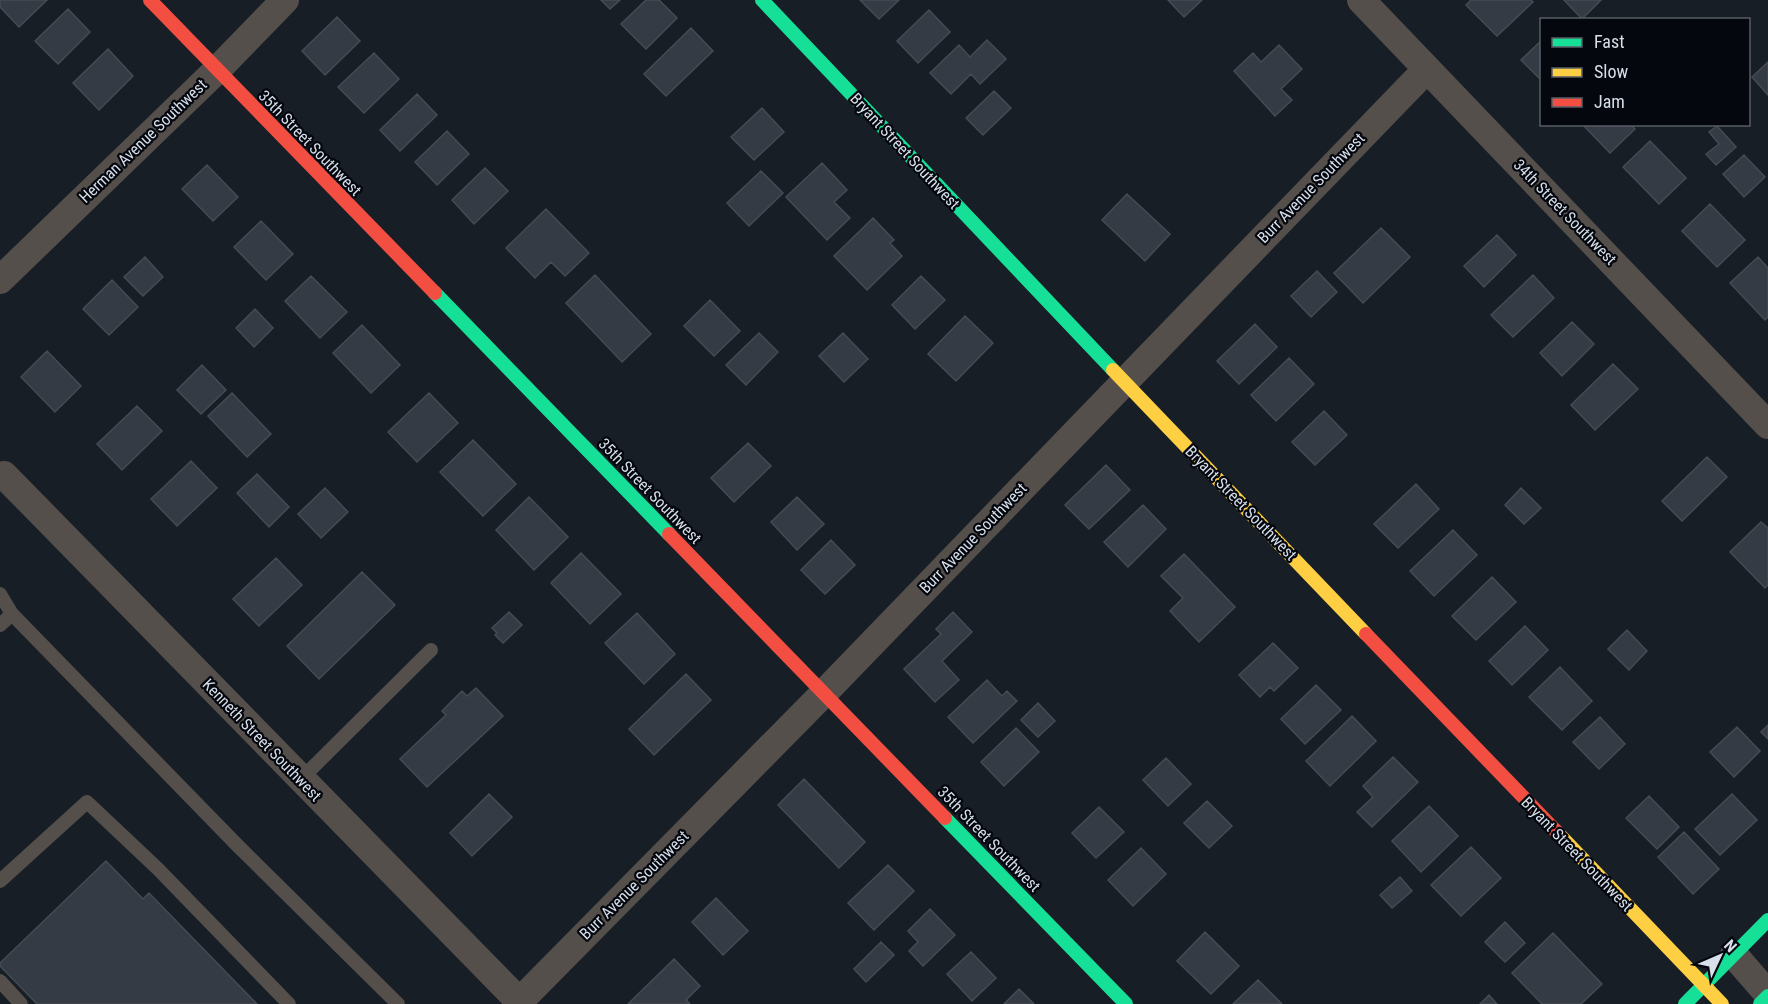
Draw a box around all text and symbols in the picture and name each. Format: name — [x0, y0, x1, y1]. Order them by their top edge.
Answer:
legend — [1540, 18, 1750, 126]
text: Fast — [1594, 31, 1625, 52]
text: Slow — [1594, 61, 1629, 82]
street label: Herman Avenue Southwest — [75, 75, 211, 207]
street label: 35th Street Southwest — [255, 86, 365, 200]
street label: Bryant Street Southwest — [846, 89, 964, 213]
text: Jam — [1594, 91, 1625, 112]
street label: Burr Avenue Southwest — [1253, 129, 1369, 247]
street label: 34th Street Southwest — [1510, 155, 1620, 269]
street label: 35th Street Southwest — [595, 434, 705, 548]
street label: Bryant Street Southwest — [1181, 442, 1301, 564]
street label: Burr Avenue Southwest — [915, 479, 1031, 597]
street label: Kenneth Street Southwest — [199, 675, 326, 805]
street label: 35th Street Southwest — [934, 782, 1044, 896]
street label: Bryant Street Southwest — [1517, 793, 1637, 915]
street label: Burr Avenue Southwest — [576, 826, 693, 943]
north arrow — [1690, 926, 1750, 986]
text: N — [1720, 936, 1741, 956]

